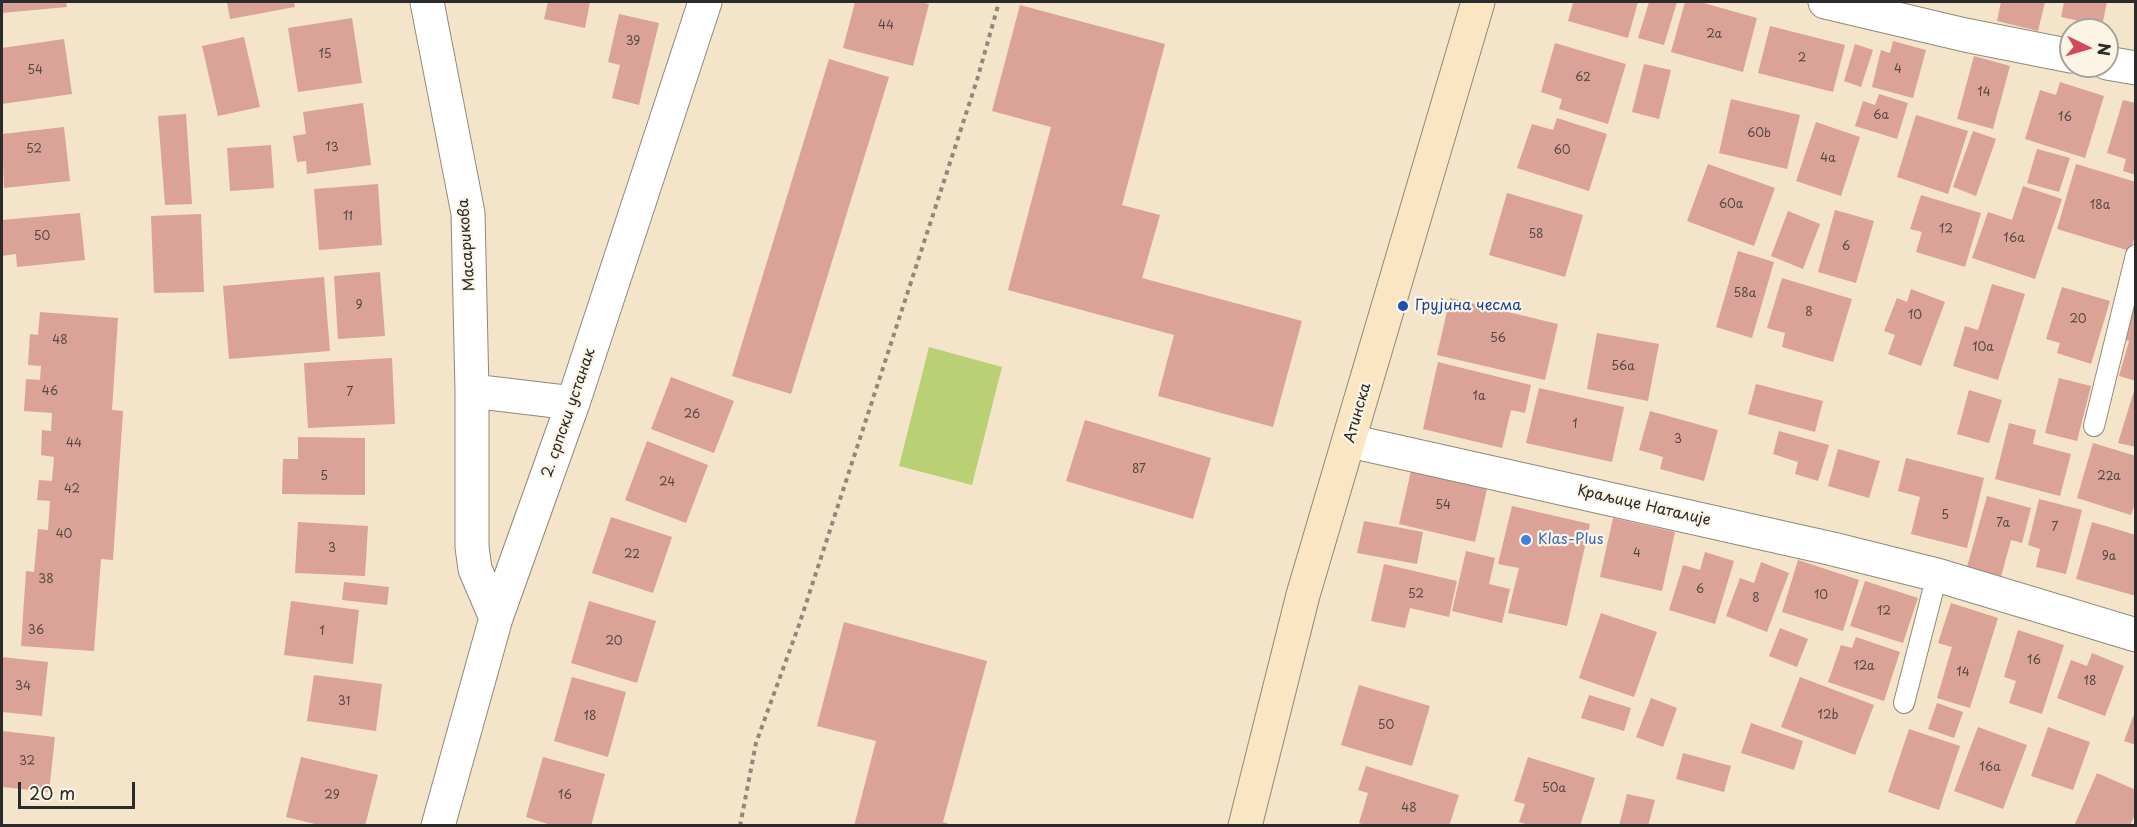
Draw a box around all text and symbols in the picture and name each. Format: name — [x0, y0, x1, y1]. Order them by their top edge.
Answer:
north arrow — [2059, 18, 2119, 78]
house number: 44 — [878, 19, 894, 33]
house number: 2a — [1706, 28, 1722, 42]
house number: 39 — [626, 35, 640, 49]
text: N — [2092, 42, 2117, 57]
house number: 15 — [318, 48, 332, 62]
house number: 2 — [1798, 52, 1806, 66]
house number: 4 — [1894, 63, 1902, 77]
house number: 54 — [27, 64, 43, 78]
house number: 62 — [1575, 71, 1591, 85]
house number: 14 — [1977, 86, 1991, 100]
house number: 6a — [1873, 109, 1889, 123]
house number: 16 — [2058, 111, 2072, 125]
house number: 60b — [1747, 127, 1771, 141]
house number: 13 — [325, 141, 339, 155]
house number: 52 — [26, 143, 42, 157]
house number: 60 — [1553, 144, 1571, 158]
house number: 4a — [1820, 152, 1836, 166]
street label: Масарикова — [455, 198, 479, 292]
house number: 60a — [1719, 198, 1743, 212]
house number: 18a — [2090, 199, 2110, 213]
house number: 11 — [343, 210, 353, 224]
house number: 12 — [1939, 223, 1953, 237]
house number: 58 — [1528, 228, 1544, 242]
house number: 50 — [34, 230, 50, 244]
house number: 16a — [2003, 232, 2025, 246]
house number: 6 — [1842, 240, 1850, 254]
house number: 58a — [1734, 287, 1756, 301]
place label: Грујина чесма — [1415, 297, 1521, 315]
house number: 9 — [355, 299, 363, 313]
marker: Грујина чесма — [1396, 299, 1410, 313]
house number: 8 — [1805, 306, 1813, 320]
house number: 10 — [1908, 309, 1922, 323]
house number: 20 — [2069, 313, 2087, 327]
house number: 56 — [1490, 332, 1506, 346]
house number: 48 — [52, 334, 68, 348]
house number: 10a — [1972, 341, 1994, 355]
street label: 2. српски устанак — [538, 346, 600, 480]
house number: 56a — [1611, 360, 1635, 374]
street label: Атинска — [1341, 381, 1375, 445]
house number: 46 — [42, 385, 58, 399]
house number: 7 — [347, 386, 353, 400]
house number: 1a — [1473, 390, 1485, 404]
house number: 26 — [684, 408, 700, 422]
house number: 1 — [1572, 418, 1578, 432]
house number: 3 — [1674, 433, 1682, 447]
house number: 44 — [66, 437, 82, 451]
house number: 87 — [1132, 463, 1146, 477]
house number: 5 — [320, 470, 328, 484]
house number: 22a — [2097, 470, 2121, 484]
house number: 24 — [659, 476, 675, 490]
street label: Краљице Наталије — [1576, 482, 1712, 530]
house number: 42 — [64, 483, 80, 497]
house number: 54 — [1435, 499, 1451, 513]
house number: 5 — [1941, 509, 1949, 523]
house number: 7a — [1996, 517, 2010, 531]
house number: 7 — [2052, 521, 2058, 535]
house number: 40 — [56, 528, 72, 542]
place label: Klas-Plus — [1538, 531, 1604, 549]
marker: Klas-Plus — [1519, 533, 1533, 547]
house number: 3 — [328, 542, 336, 556]
house number: 4 — [1633, 547, 1641, 561]
house number: 22 — [624, 548, 640, 562]
house number: 9a — [2102, 550, 2116, 564]
house number: 38 — [38, 573, 54, 587]
house number: 6 — [1696, 583, 1704, 597]
house number: 52 — [1408, 588, 1424, 602]
house number: 10 — [1814, 589, 1828, 603]
house number: 8 — [1752, 592, 1760, 606]
house number: 12 — [1877, 605, 1891, 619]
house number: 36 — [28, 624, 44, 638]
house number: 1 — [319, 625, 325, 639]
house number: 20 — [605, 635, 623, 649]
house number: 16 — [2027, 654, 2041, 668]
house number: 12a — [1853, 660, 1875, 674]
house number: 14 — [1956, 666, 1970, 680]
house number: 18 — [2084, 675, 2096, 689]
house number: 34 — [15, 680, 31, 694]
house number: 31 — [338, 695, 350, 709]
house number: 12b — [1818, 709, 1838, 723]
house number: 18 — [584, 710, 596, 724]
house number: 50 — [1378, 719, 1394, 733]
house number: 32 — [19, 755, 35, 769]
house number: 16a — [1979, 761, 2001, 775]
scale bar — [21, 770, 138, 808]
text: 20 m — [29, 779, 75, 806]
house number: 50a — [1542, 782, 1566, 796]
house number: 29 — [324, 789, 340, 803]
house number: 16 — [558, 789, 572, 803]
house number: 48 — [1401, 802, 1417, 816]

